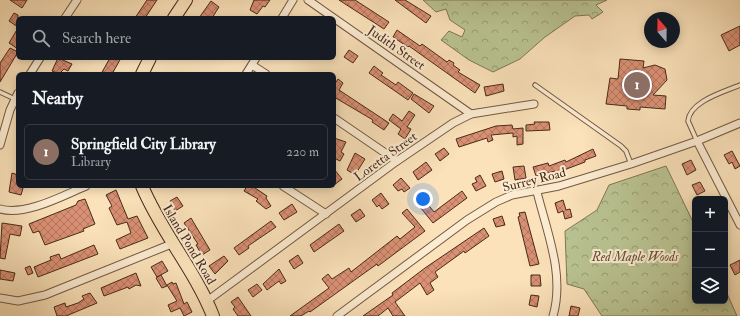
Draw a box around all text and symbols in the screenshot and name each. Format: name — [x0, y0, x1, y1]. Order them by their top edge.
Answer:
north arrow — [644, 12, 680, 48]
search box — [16, 16, 336, 60]
street label: Judith Street — [364, 22, 428, 73]
icon: search — [30, 27, 52, 49]
text: Search here — [62, 29, 131, 48]
pin: 1 — [624, 70, 650, 100]
text: Nearby — [32, 88, 83, 109]
street label: Loretta Street — [351, 129, 420, 185]
text: Springfield City Library — [71, 135, 216, 154]
text: 1 — [44, 144, 48, 160]
text: 220 m — [286, 144, 319, 160]
text: Library — [71, 154, 111, 170]
street label: Surrey Road — [501, 164, 568, 197]
your location — [413, 189, 433, 209]
map controls — [692, 196, 728, 304]
button: + — [692, 196, 728, 232]
street label: Island Pond Road — [159, 202, 220, 288]
button: − — [692, 232, 728, 268]
park label: Red Maple Woods — [591, 249, 679, 265]
button: layers — [692, 268, 728, 304]

